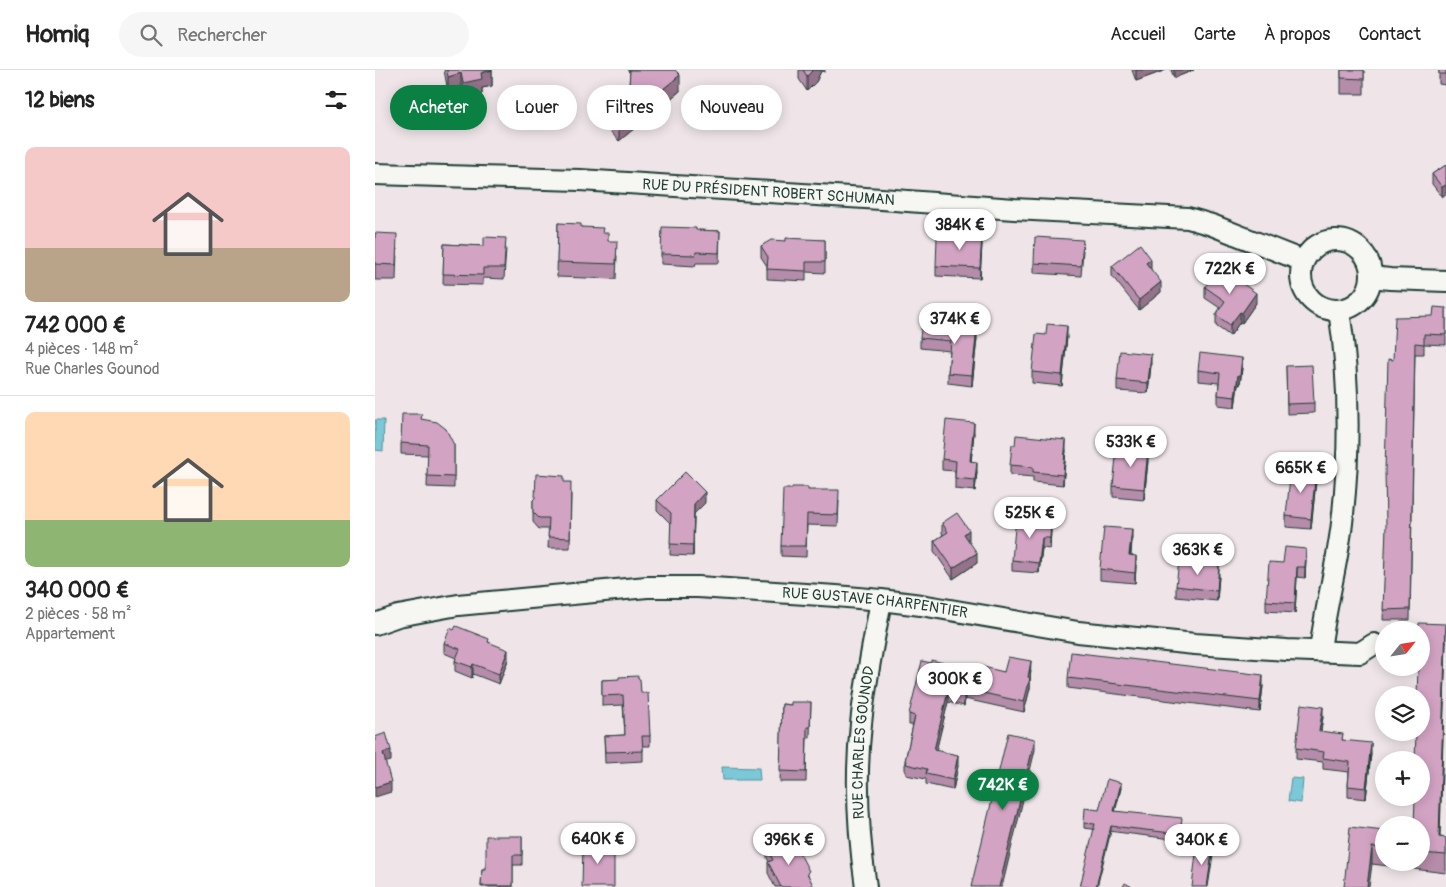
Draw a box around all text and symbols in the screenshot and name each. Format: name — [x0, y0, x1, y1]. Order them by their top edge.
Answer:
search box — [119, 12, 469, 57]
text: Homiq — [25, 20, 89, 49]
icon: search — [137, 21, 165, 49]
text: Rechercher — [177, 23, 267, 47]
text: Accueil — [1110, 23, 1166, 46]
text: Carte — [1194, 23, 1236, 46]
text: À propos — [1264, 23, 1330, 46]
text: Contact — [1358, 23, 1421, 46]
chip: Acheter — [390, 85, 487, 130]
chip: Louer — [497, 85, 577, 130]
chip: Filtres — [587, 85, 671, 130]
chip: Nouveau — [681, 85, 782, 130]
icon: filters — [322, 86, 350, 114]
text: 12 biens — [25, 87, 94, 114]
street label: RUE DU PRÉSIDENT ROBERT SCHUMAN — [642, 175, 895, 210]
icon: home — [143, 179, 233, 269]
pin: 384K € — [919, 208, 1001, 251]
text: 384K € — [935, 215, 985, 235]
pin: 722K € — [1189, 252, 1271, 295]
text: 722K € — [1205, 259, 1255, 279]
pin: 374K € — [914, 302, 996, 345]
text: 374K € — [930, 309, 980, 329]
text: 742 000 € — [25, 312, 126, 339]
text: 4 pièces · 148 m² — [25, 339, 139, 359]
text: Rue Charles Gounod — [25, 359, 160, 379]
pin: 533K € — [1090, 426, 1172, 468]
text: 533K € — [1106, 432, 1156, 452]
icon: home — [143, 445, 233, 535]
pin: 665K € — [1260, 452, 1342, 494]
text: 665K € — [1276, 458, 1326, 478]
pin: 525K € — [989, 496, 1071, 539]
text: 525K € — [1005, 503, 1055, 523]
pin: 363K € — [1157, 534, 1239, 576]
text: 363K € — [1173, 540, 1223, 560]
text: 340 000 € — [25, 577, 129, 604]
street label: RUE GUSTAVE CHARPENTIER — [782, 584, 970, 623]
text: 2 pièces · 58 m² — [25, 604, 132, 624]
north arrow — [1375, 621, 1430, 676]
map controls — [1375, 621, 1430, 871]
text: Appartement — [25, 624, 115, 644]
pin: 300K € — [914, 662, 996, 705]
street label: RUE CHARLES GOUNOD — [849, 665, 879, 820]
text: 300K € — [928, 669, 982, 689]
button: layers — [1375, 686, 1430, 741]
button: + — [1375, 751, 1430, 806]
pin: 742K € — [962, 768, 1044, 811]
text: 742K € — [978, 775, 1028, 795]
button: − — [1375, 816, 1430, 871]
pin: 640K € — [557, 822, 639, 865]
pin: 396K € — [748, 824, 830, 866]
pin: 340K € — [1161, 824, 1243, 866]
text: 640K € — [571, 829, 625, 849]
text: 396K € — [764, 830, 814, 850]
text: 340K € — [1176, 830, 1228, 850]

